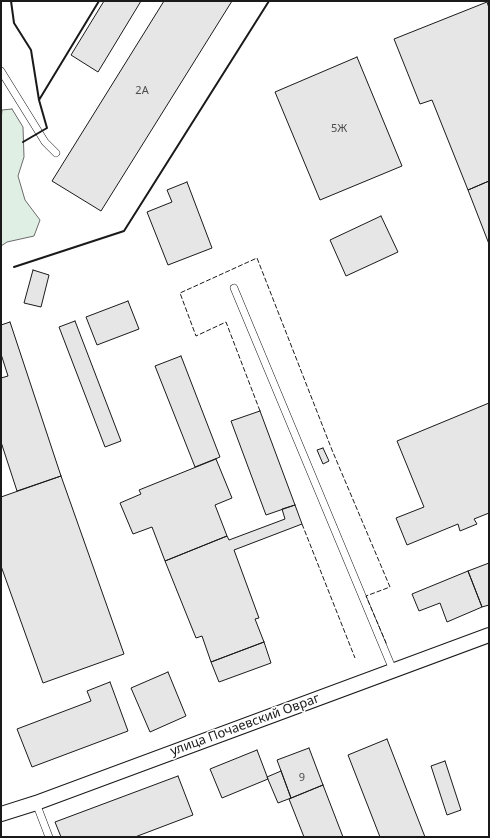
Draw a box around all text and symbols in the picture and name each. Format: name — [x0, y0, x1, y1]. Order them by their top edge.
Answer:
house number: 2А — [135, 84, 149, 98]
house number: 5Ж — [331, 122, 347, 136]
street label: улица Почаевский Овраг — [168, 691, 322, 759]
house number: 9 — [299, 771, 305, 785]

